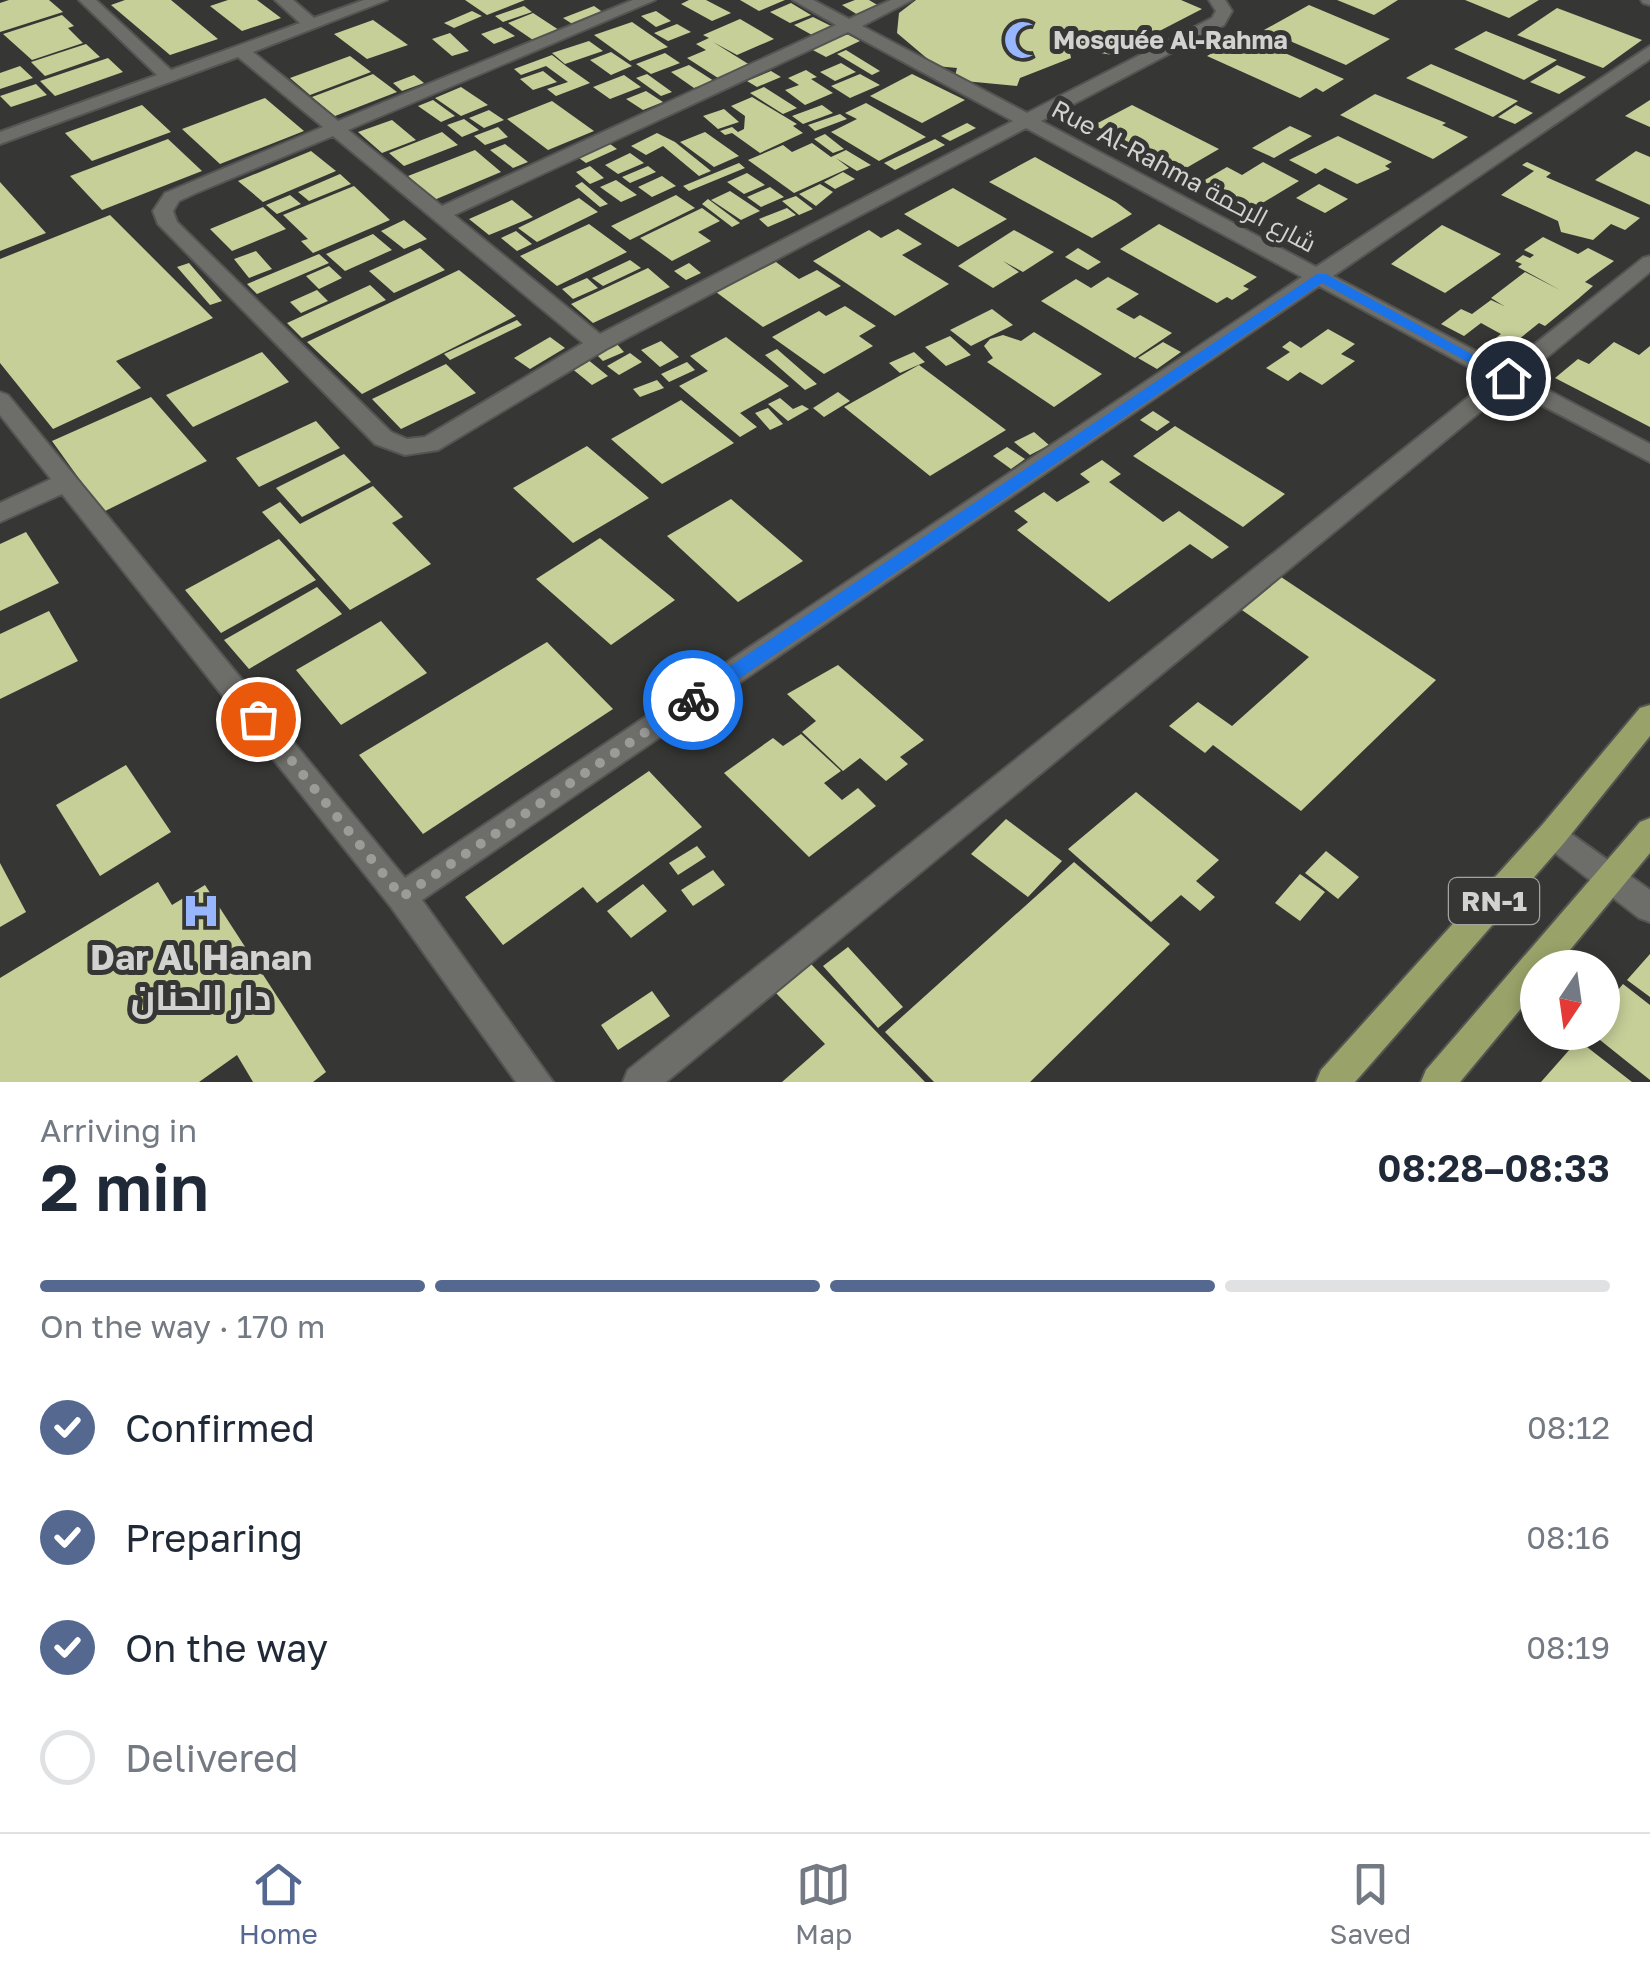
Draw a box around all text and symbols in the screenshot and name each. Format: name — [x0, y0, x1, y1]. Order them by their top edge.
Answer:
mosque icon: Mosquée Al-Rahma — [1002, 19, 1044, 61]
place label: Mosquée Al-Rahma — [1053, 24, 1288, 55]
street label: Rue Al-Rahma شارع الرحمة — [1046, 93, 1322, 260]
pin — [1466, 336, 1551, 421]
icon: home — [1481, 351, 1536, 406]
courier — [643, 650, 743, 750]
icon: bike — [666, 673, 721, 728]
pin — [216, 677, 301, 762]
icon: bag — [231, 692, 286, 747]
road number: RN-1 — [1449, 878, 1539, 924]
hospital icon: Dar Al Hanan دار الحنان — [180, 890, 222, 932]
place label: Dar Al Hanan دار الحنان — [90, 936, 312, 1019]
north arrow — [1520, 950, 1620, 1050]
map controls — [1520, 950, 1620, 1050]
text: Arriving in — [40, 1111, 197, 1149]
text: 08:28–08:33 — [1377, 1145, 1610, 1190]
text: 2 min — [40, 1147, 209, 1225]
text: On the way · 170 m — [40, 1307, 325, 1345]
icon: check — [40, 1400, 95, 1455]
text: Confirmed — [125, 1405, 315, 1450]
text: 08:12 — [1527, 1408, 1610, 1446]
icon: check — [40, 1510, 95, 1565]
text: Preparing — [125, 1515, 303, 1560]
text: 08:16 — [1526, 1518, 1610, 1556]
icon: check — [40, 1620, 95, 1675]
text: On the way — [125, 1625, 328, 1670]
text: 08:19 — [1526, 1628, 1610, 1666]
text: Delivered — [125, 1735, 298, 1780]
tab: Home — [239, 1857, 318, 1950]
tab: Map — [795, 1857, 852, 1950]
tab: Saved — [1330, 1857, 1411, 1950]

